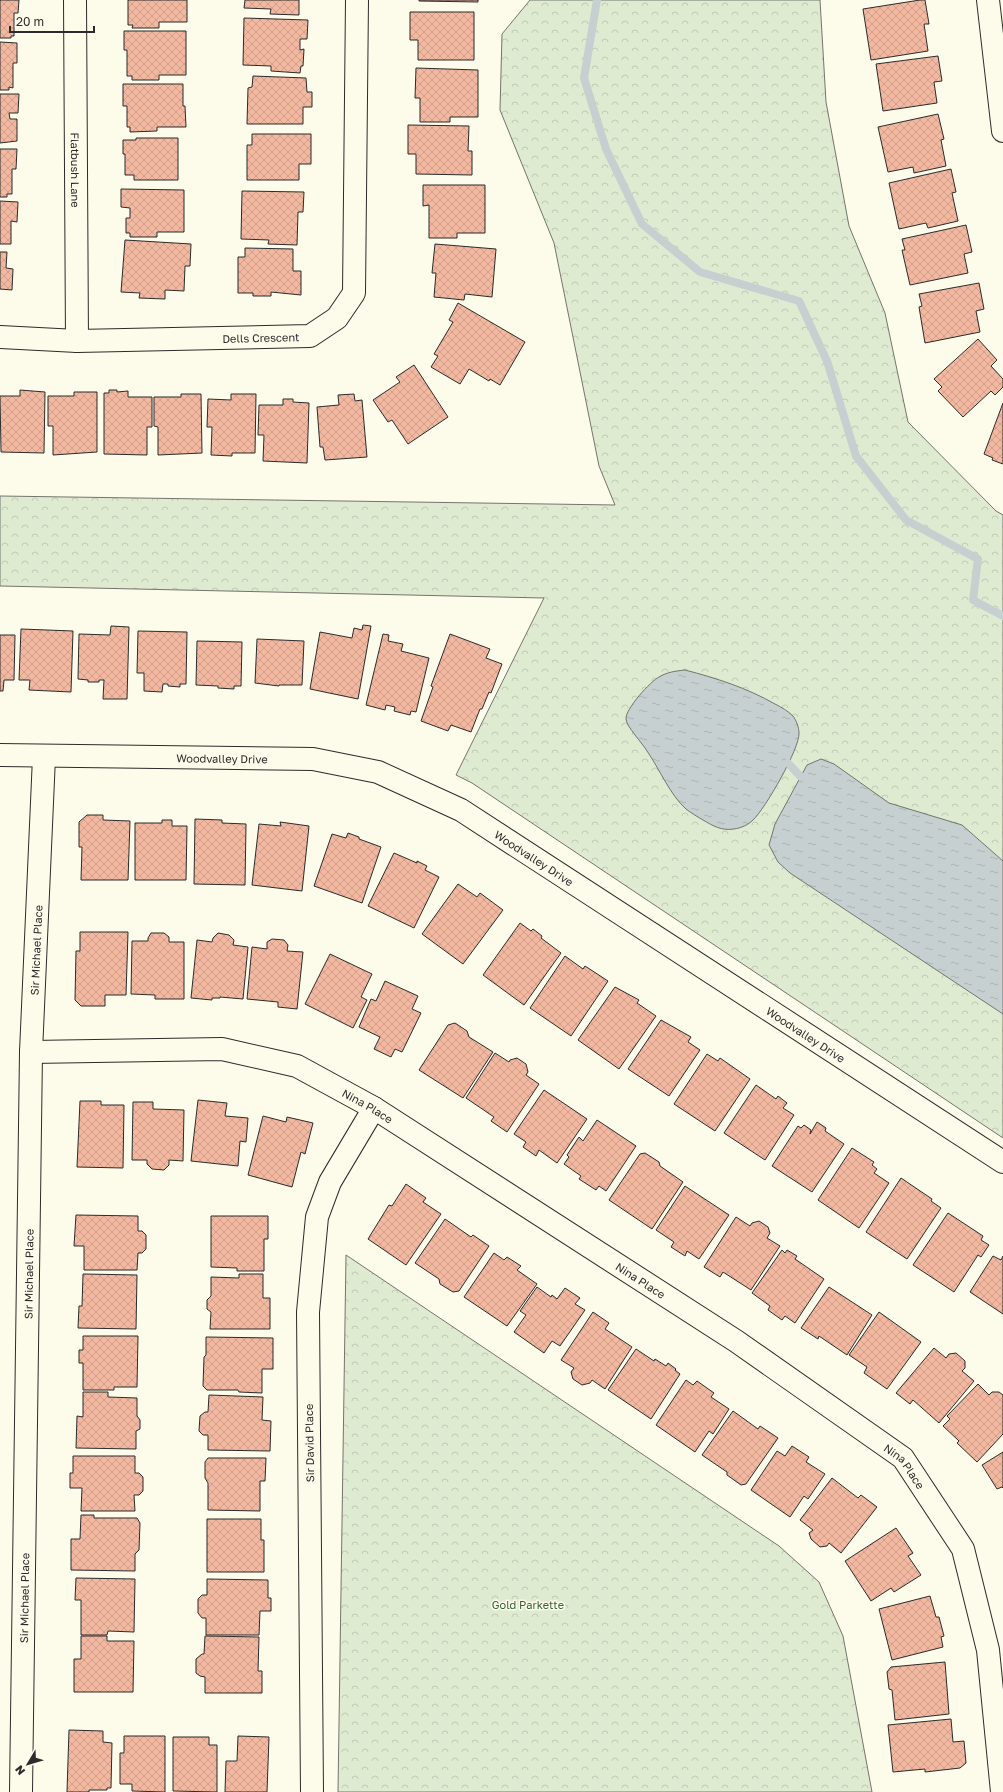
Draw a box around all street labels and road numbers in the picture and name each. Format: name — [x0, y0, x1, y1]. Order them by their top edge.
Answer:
street label: Flatbush Lane — [69, 132, 83, 208]
street label: Dells Crescent — [222, 330, 300, 344]
street label: Woodvalley Drive — [176, 751, 268, 765]
street label: Woodvalley Drive — [492, 827, 576, 888]
street label: Sir Michael Place — [27, 905, 44, 996]
street label: Woodvalley Drive — [764, 1004, 848, 1064]
street label: Nina Place — [340, 1086, 396, 1125]
street label: Sir Michael Place — [21, 1229, 35, 1319]
street label: Nina Place — [614, 1259, 668, 1301]
street label: Sir David Place — [302, 1404, 316, 1482]
street label: Nina Place — [882, 1440, 928, 1491]
street label: Sir Michael Place — [17, 1553, 31, 1643]

